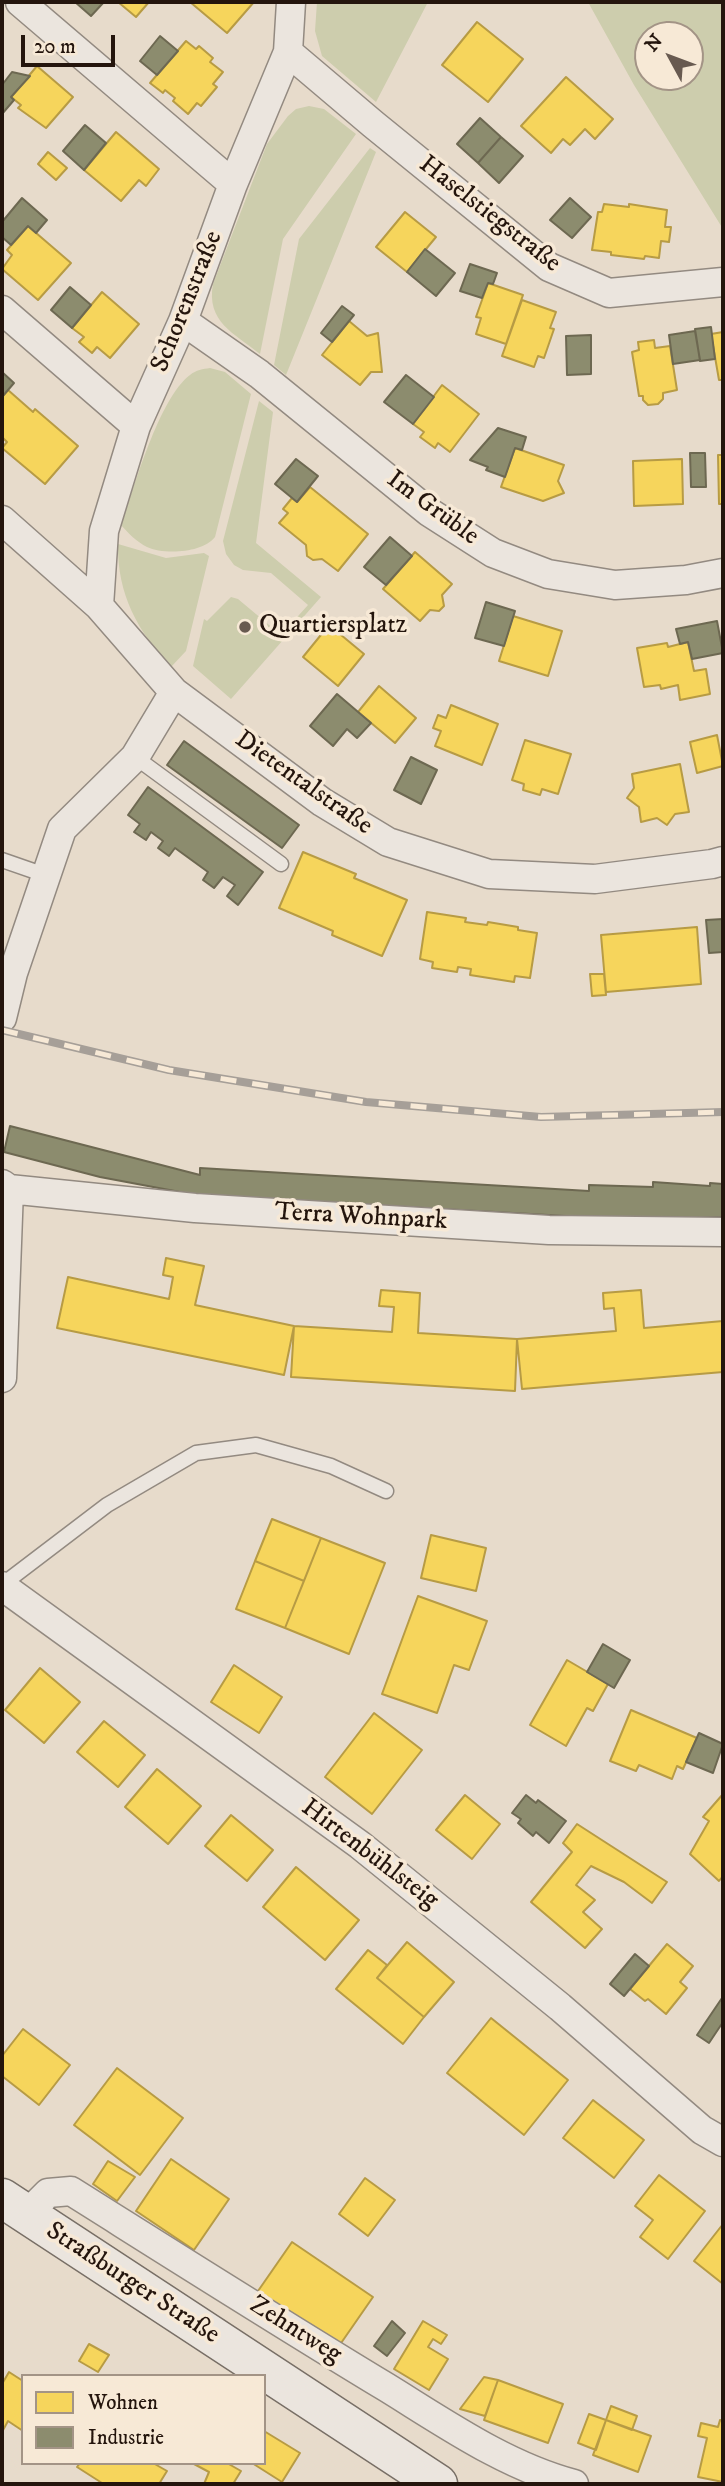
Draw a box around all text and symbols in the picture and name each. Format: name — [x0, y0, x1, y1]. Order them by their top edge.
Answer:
scale bar — [24, 21, 119, 65]
north arrow — [634, 21, 704, 91]
text: N — [640, 30, 668, 57]
text: 20 m — [34, 34, 76, 60]
street label: Haselstiegstraße — [412, 150, 566, 280]
street label: Schorenstraße — [146, 227, 230, 377]
street label: Im Grüble — [380, 465, 484, 553]
place label: Quartiersplatz — [259, 611, 407, 643]
marker: Quartiersplatz — [237, 619, 253, 635]
street label: Dietentalstraße — [228, 725, 378, 843]
street label: Terra Wohnpark — [274, 1198, 448, 1238]
street label: Hirtenbühlsteig — [294, 1793, 444, 1917]
street label: Straßburger Straße — [39, 2216, 225, 2352]
street label: Zehntweg — [243, 2291, 347, 2371]
legend — [21, 2374, 266, 2465]
text: Wohnen — [88, 2390, 158, 2416]
text: Industrie — [88, 2425, 164, 2451]

